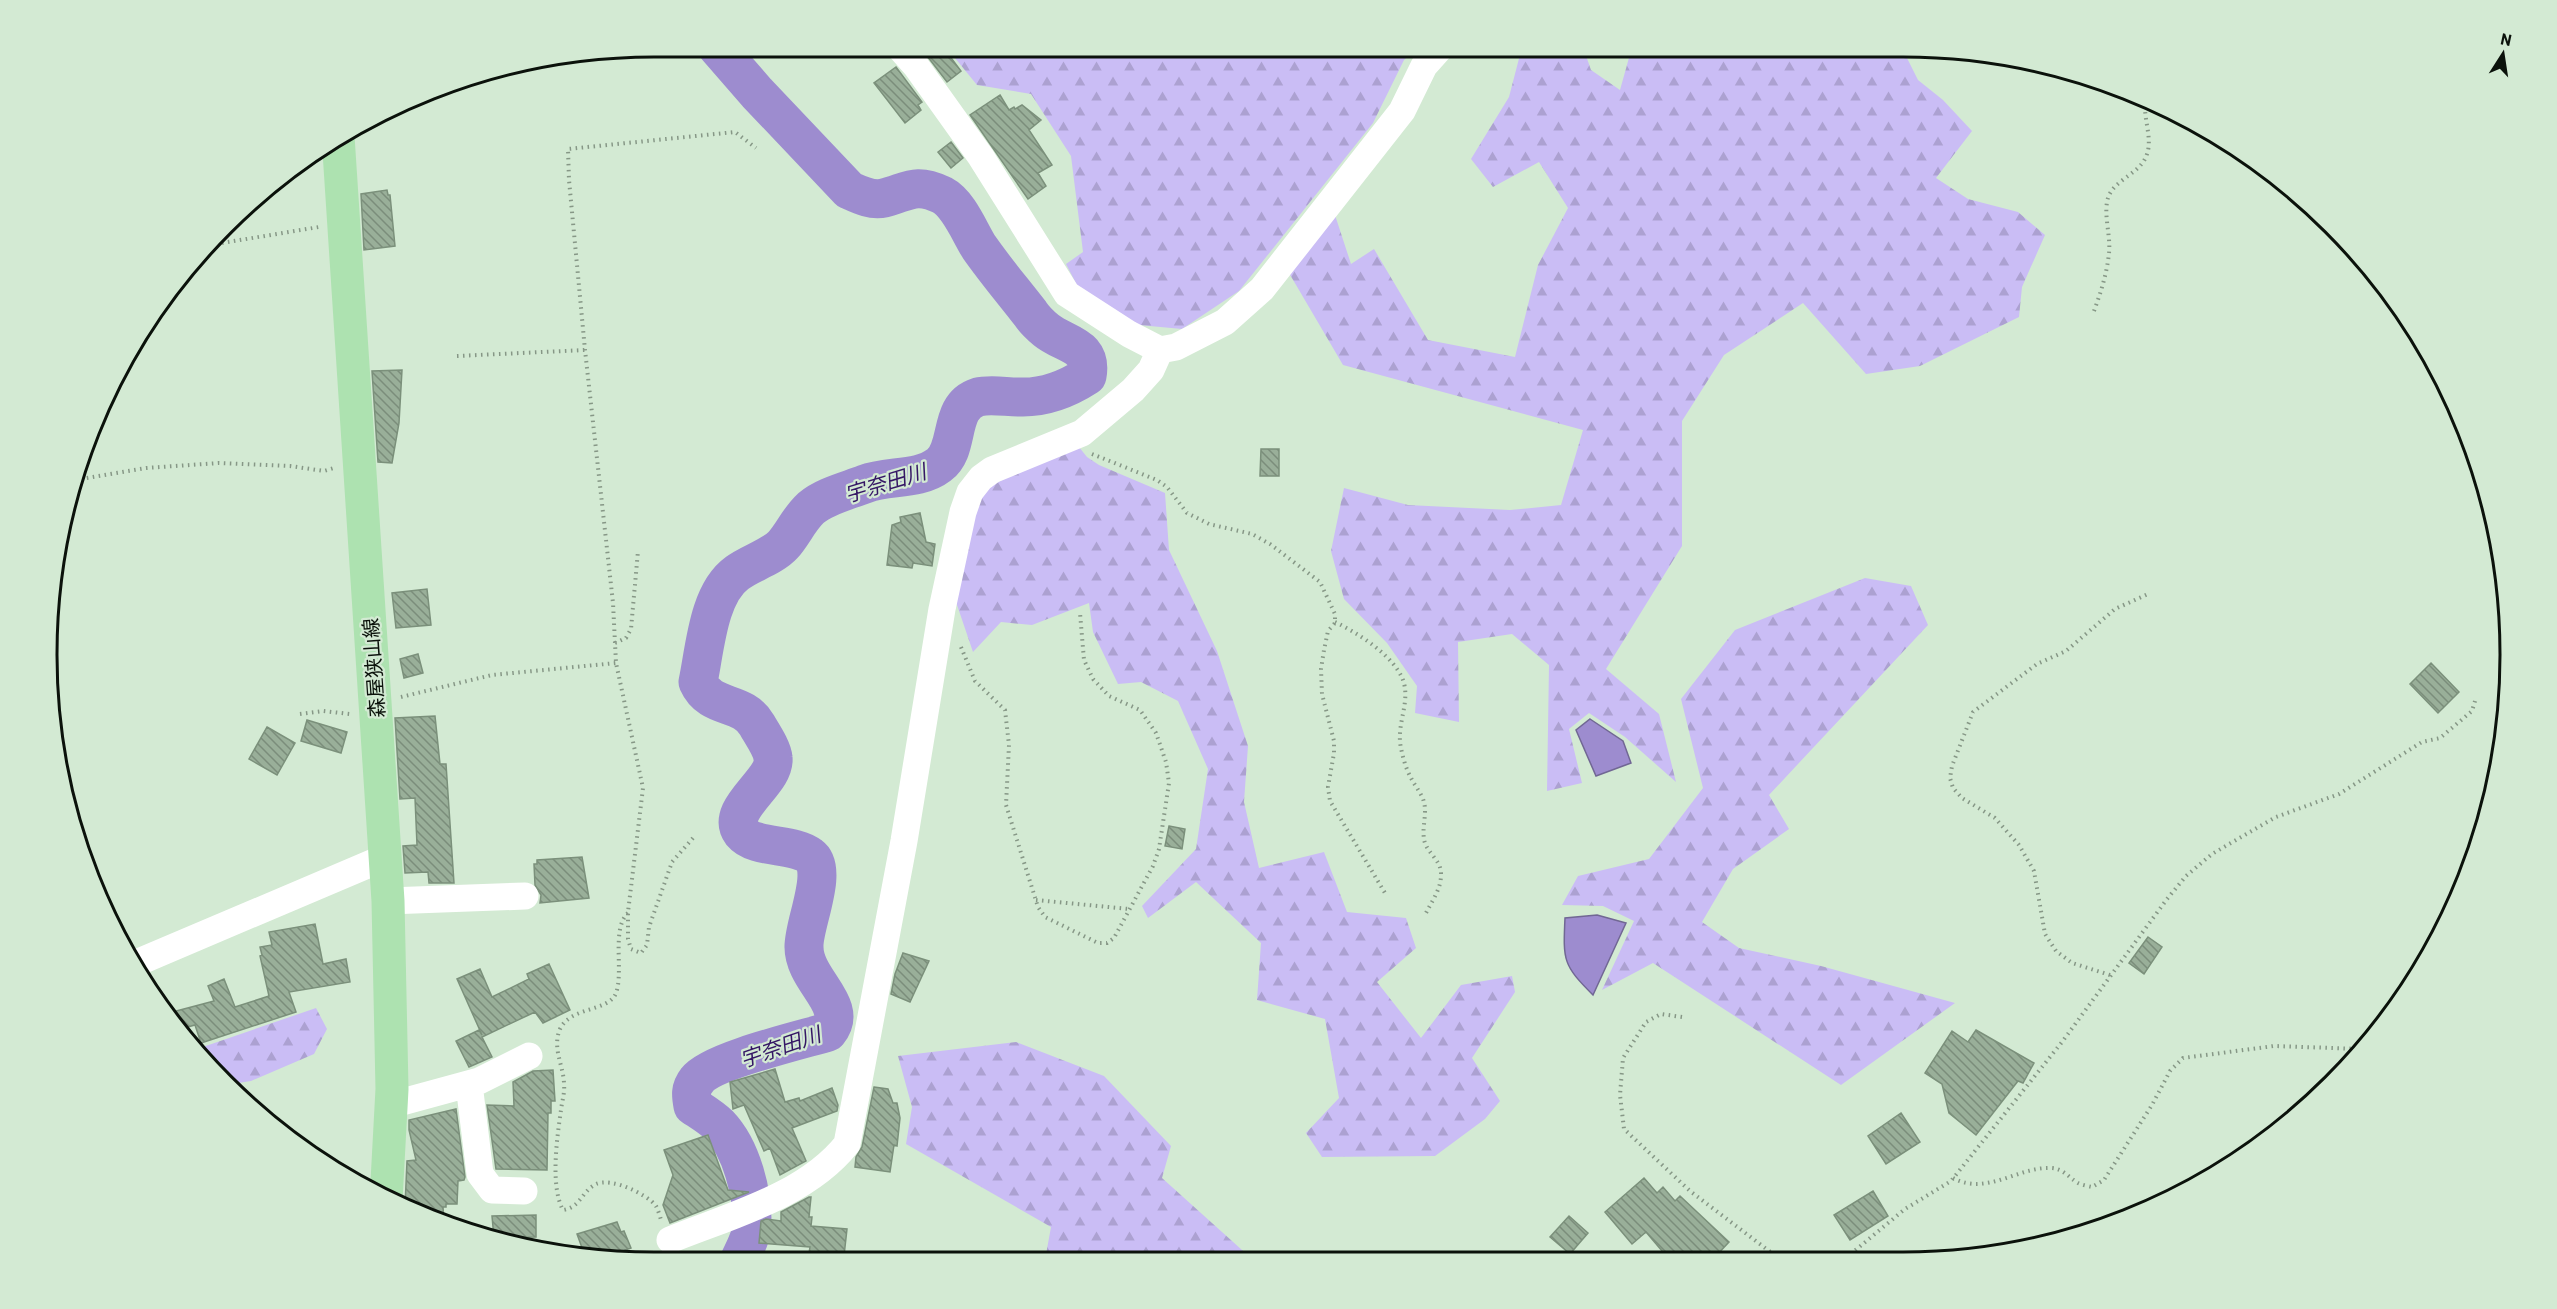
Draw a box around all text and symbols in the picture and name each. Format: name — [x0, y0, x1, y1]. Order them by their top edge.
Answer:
north arrow — [2473, 24, 2533, 84]
text: N — [2499, 28, 2513, 49]
water label: 宇奈田川 — [841, 457, 931, 506]
street label: 森屋狭山線 — [358, 617, 388, 719]
water label: 宇奈田川 — [736, 1020, 826, 1071]

